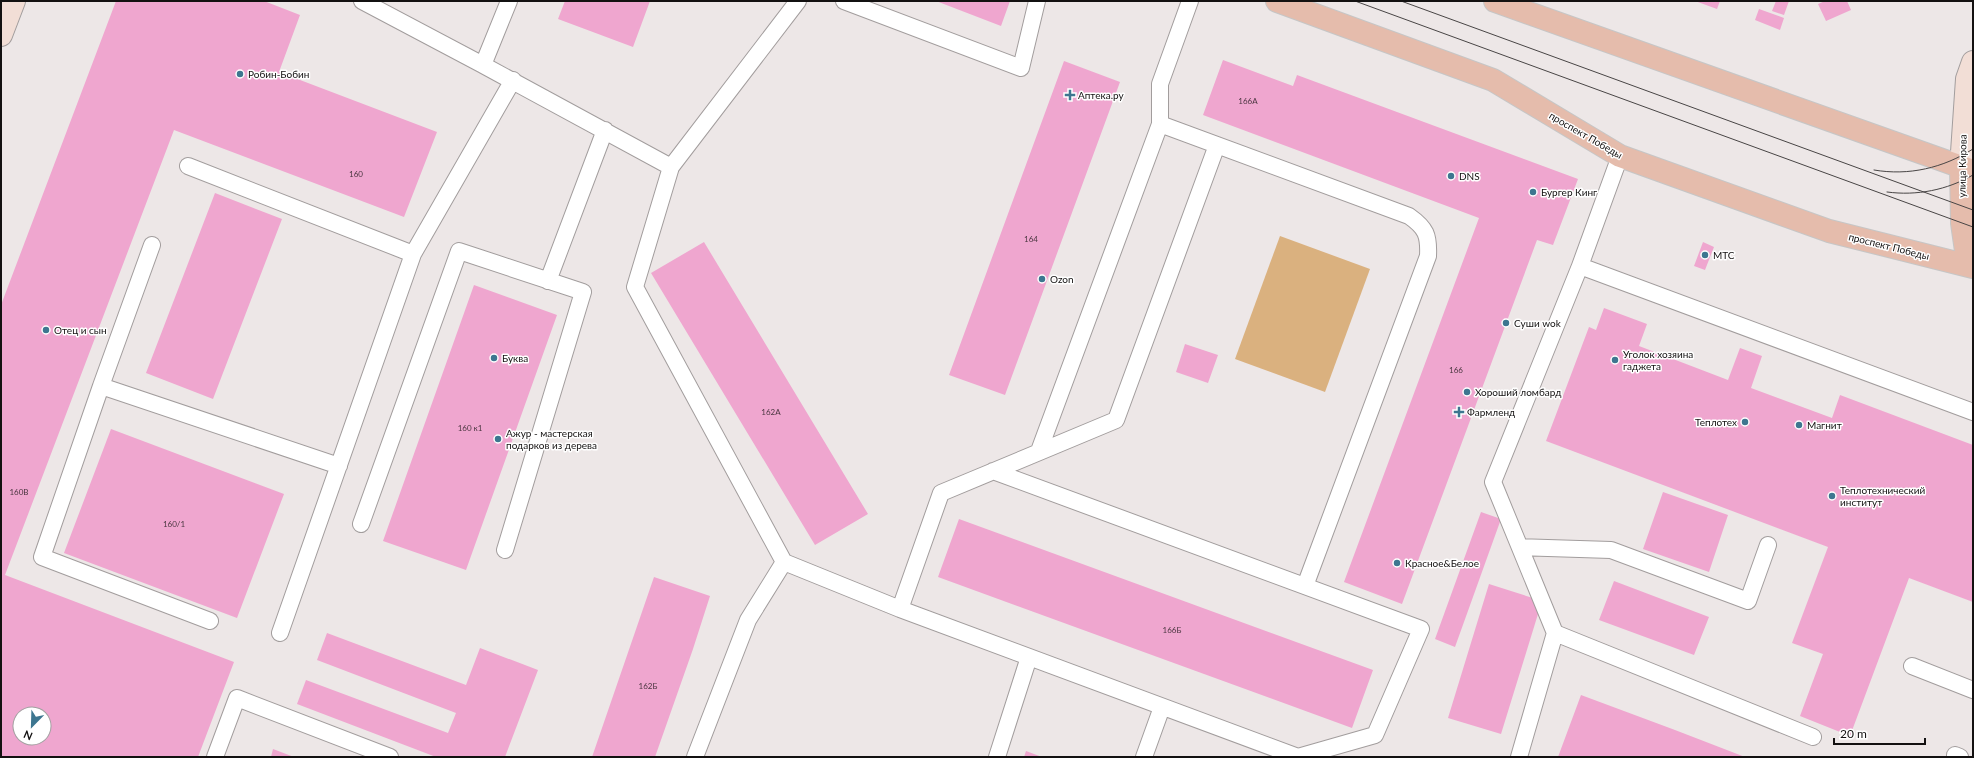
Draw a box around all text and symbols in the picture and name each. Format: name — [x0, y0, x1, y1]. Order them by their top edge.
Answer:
place label: Робин-Бобин — [248, 68, 309, 80]
marker: Робин-Бобин — [235, 69, 245, 79]
place label: Аптека.ру — [1078, 89, 1124, 101]
marker: Аптека.ру — [1065, 90, 1075, 100]
house number: 166А — [1238, 96, 1258, 106]
street label: проспект Победы — [1547, 109, 1625, 161]
street label: улица Кирова — [1955, 134, 1969, 198]
house number: 160 — [349, 169, 363, 179]
place label: DNS — [1459, 170, 1480, 182]
marker: DNS — [1446, 171, 1456, 181]
place label: Бургер Кинг — [1541, 186, 1597, 198]
marker: Бургер Кинг — [1528, 187, 1538, 197]
street label: проспект Победы — [1847, 230, 1931, 262]
house number: 164 — [1024, 234, 1038, 244]
place label: МТС — [1713, 249, 1735, 261]
marker: МТС — [1700, 250, 1710, 260]
place label: Ozon — [1050, 273, 1074, 285]
marker: Ozon — [1037, 274, 1047, 284]
place label: Суши wok — [1514, 317, 1562, 329]
marker: Суши wok — [1501, 318, 1511, 328]
place label: Отец и сын — [54, 324, 107, 336]
marker: Отец и сын — [41, 325, 51, 335]
place label: Уголок хозяина гаджета — [1623, 348, 1693, 372]
place label: Буква — [502, 352, 528, 364]
marker: Буква — [489, 353, 499, 363]
marker: Уголок хозяина гаджета — [1610, 355, 1620, 365]
house number: 166 — [1449, 365, 1463, 375]
place label: Хороший ломбард — [1475, 386, 1561, 398]
marker: Хороший ломбард — [1462, 387, 1472, 397]
place label: Фармленд — [1467, 406, 1515, 418]
house number: 162А — [761, 407, 781, 417]
marker: Фармленд — [1454, 407, 1464, 417]
place label: Теплотех — [1695, 416, 1737, 428]
marker: Теплотех — [1740, 417, 1750, 427]
place label: Магнит — [1807, 419, 1842, 431]
marker: Магнит — [1794, 420, 1804, 430]
house number: 160 к1 — [458, 423, 483, 433]
place label: Ажур - мастерская подарков из дерева — [506, 427, 597, 451]
marker: Ажур - мастерская подарков из дерева — [493, 434, 503, 444]
place label: Теплотехнический институт — [1840, 484, 1925, 508]
house number: 160В — [9, 487, 29, 497]
marker: Теплотехнический институт — [1827, 491, 1837, 501]
house number: 160/1 — [163, 519, 185, 529]
place label: Красное&Белое — [1405, 557, 1479, 569]
marker: Красное&Белое — [1392, 558, 1402, 568]
house number: 166Б — [1163, 625, 1181, 635]
house number: 162Б — [639, 681, 657, 691]
north arrow — [12, 706, 52, 746]
scale bar — [1834, 720, 1925, 746]
text: 20 m — [1840, 726, 1867, 741]
text: N — [21, 728, 34, 743]

